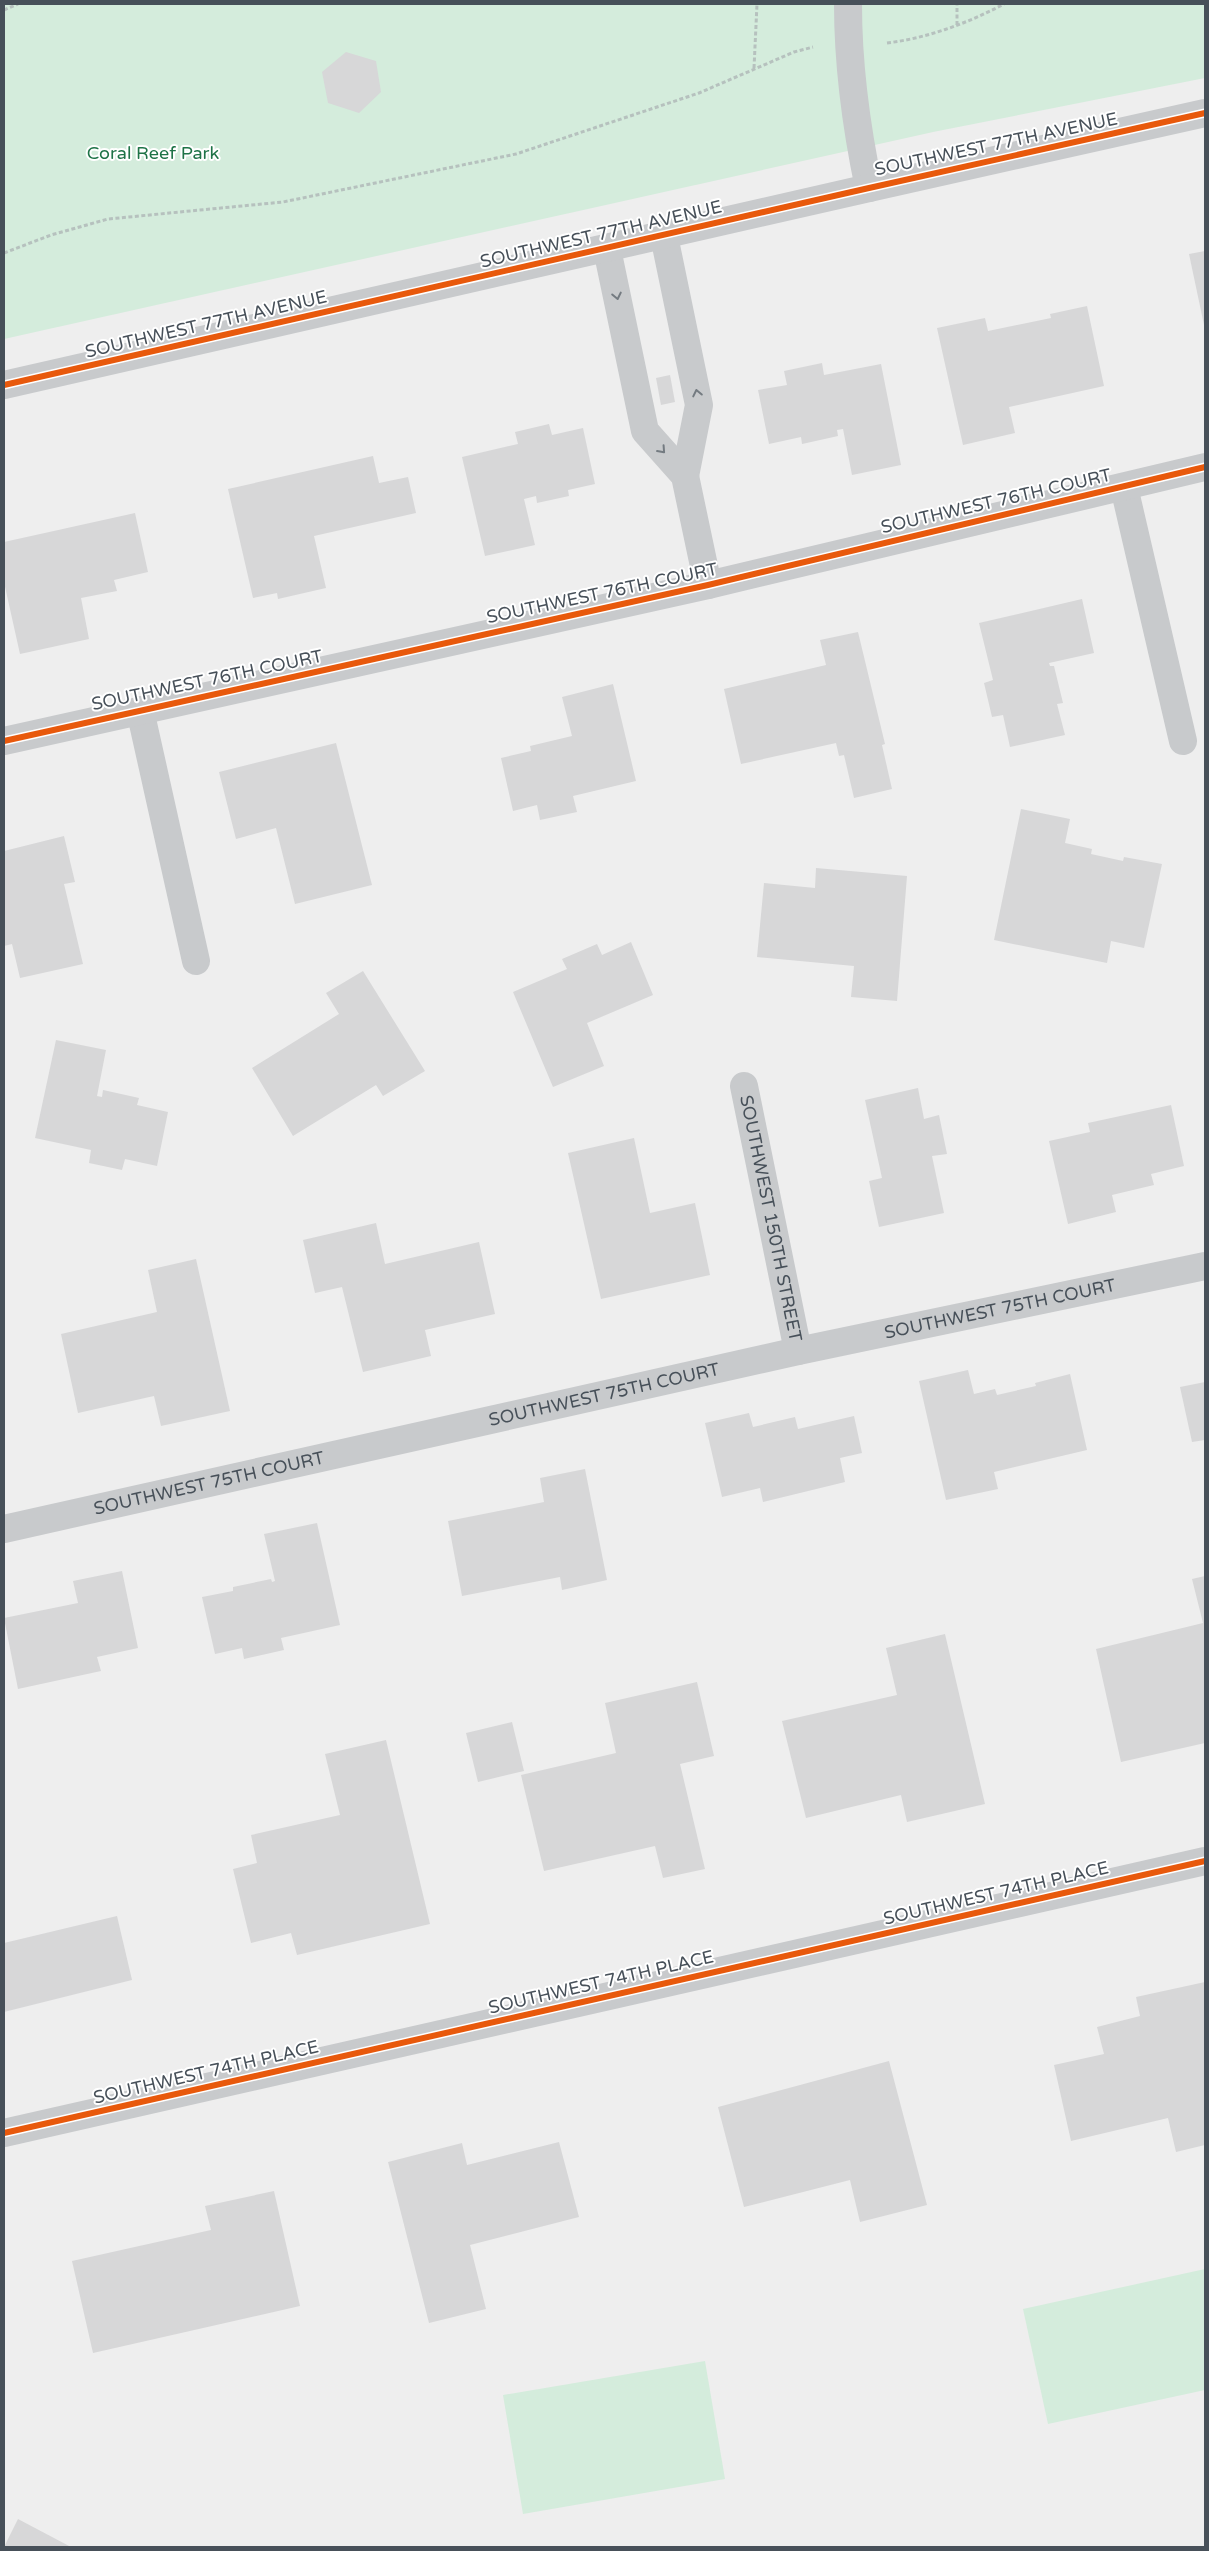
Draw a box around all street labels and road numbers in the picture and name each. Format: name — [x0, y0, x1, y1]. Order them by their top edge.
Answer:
street label: SOUTHWEST 77TH AVENUE — [873, 107, 1119, 181]
street label: SOUTHWEST 77TH AVENUE — [478, 195, 724, 273]
street label: SOUTHWEST 77TH AVENUE — [83, 285, 329, 363]
street label: SOUTHWEST 76TH COURT — [879, 464, 1113, 538]
street label: SOUTHWEST 76TH COURT — [484, 558, 720, 628]
street label: SOUTHWEST 76TH COURT — [89, 645, 325, 715]
street label: SOUTHWEST 150TH STREET — [735, 1093, 807, 1344]
street label: SOUTHWEST 75TH COURT — [882, 1274, 1118, 1344]
street label: SOUTHWEST 75TH COURT — [487, 1358, 722, 1431]
street label: SOUTHWEST 75TH COURT — [91, 1447, 326, 1520]
street label: SOUTHWEST 74TH PLACE — [881, 1856, 1111, 1930]
street label: SOUTHWEST 74TH PLACE — [486, 1945, 716, 2019]
street label: SOUTHWEST 74TH PLACE — [91, 2035, 321, 2109]

